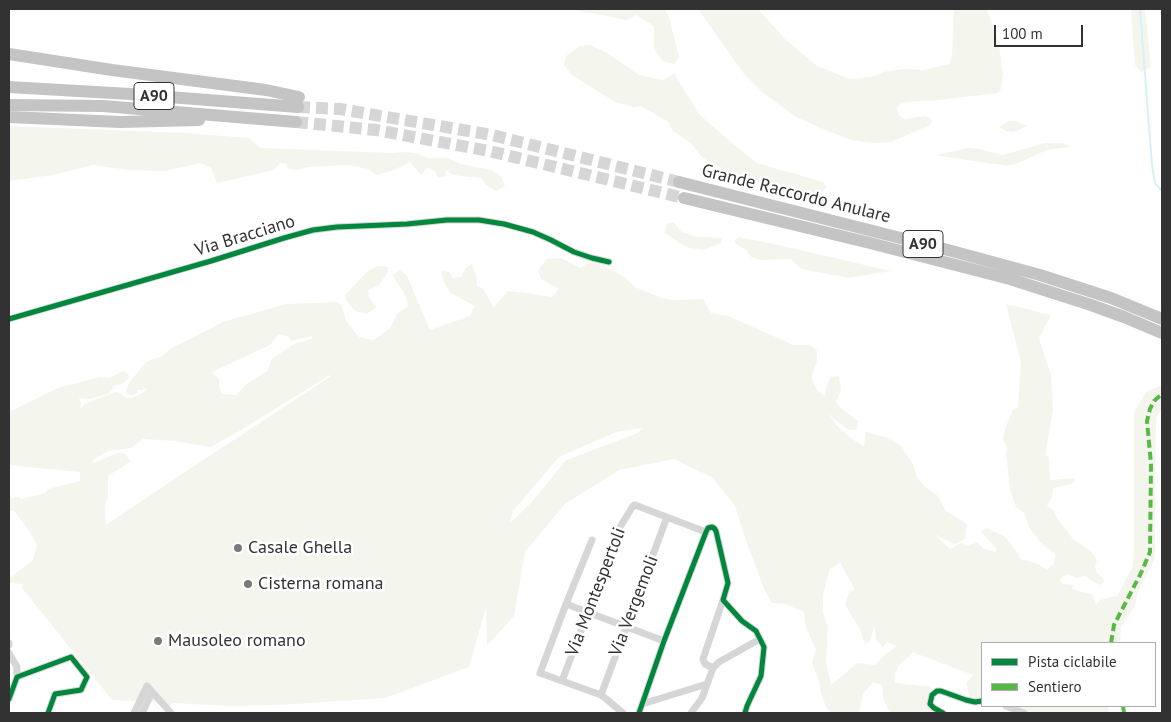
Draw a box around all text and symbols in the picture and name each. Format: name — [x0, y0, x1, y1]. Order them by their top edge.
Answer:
scale bar — [996, 15, 1085, 47]
text: 100 m — [1002, 24, 1043, 43]
road number: A90 — [134, 82, 174, 110]
street label: Grande Raccordo Anulare — [699, 160, 893, 228]
street label: Via Bracciano — [192, 211, 298, 261]
road number: A90 — [903, 230, 943, 258]
street label: Via Montespertoli — [561, 524, 631, 660]
place label: Casale Ghella — [248, 537, 352, 559]
marker: Casale Ghella — [232, 542, 244, 554]
street label: Via Vergemoli — [605, 552, 663, 660]
place label: Cisterna romana — [258, 573, 384, 595]
marker: Cisterna romana — [242, 578, 254, 590]
place label: Mausoleo romano — [168, 630, 306, 652]
marker: Mausoleo romano — [152, 635, 164, 647]
legend — [981, 642, 1156, 707]
text: Pista ciclabile — [1028, 652, 1117, 671]
text: Sentiero — [1028, 677, 1082, 696]

